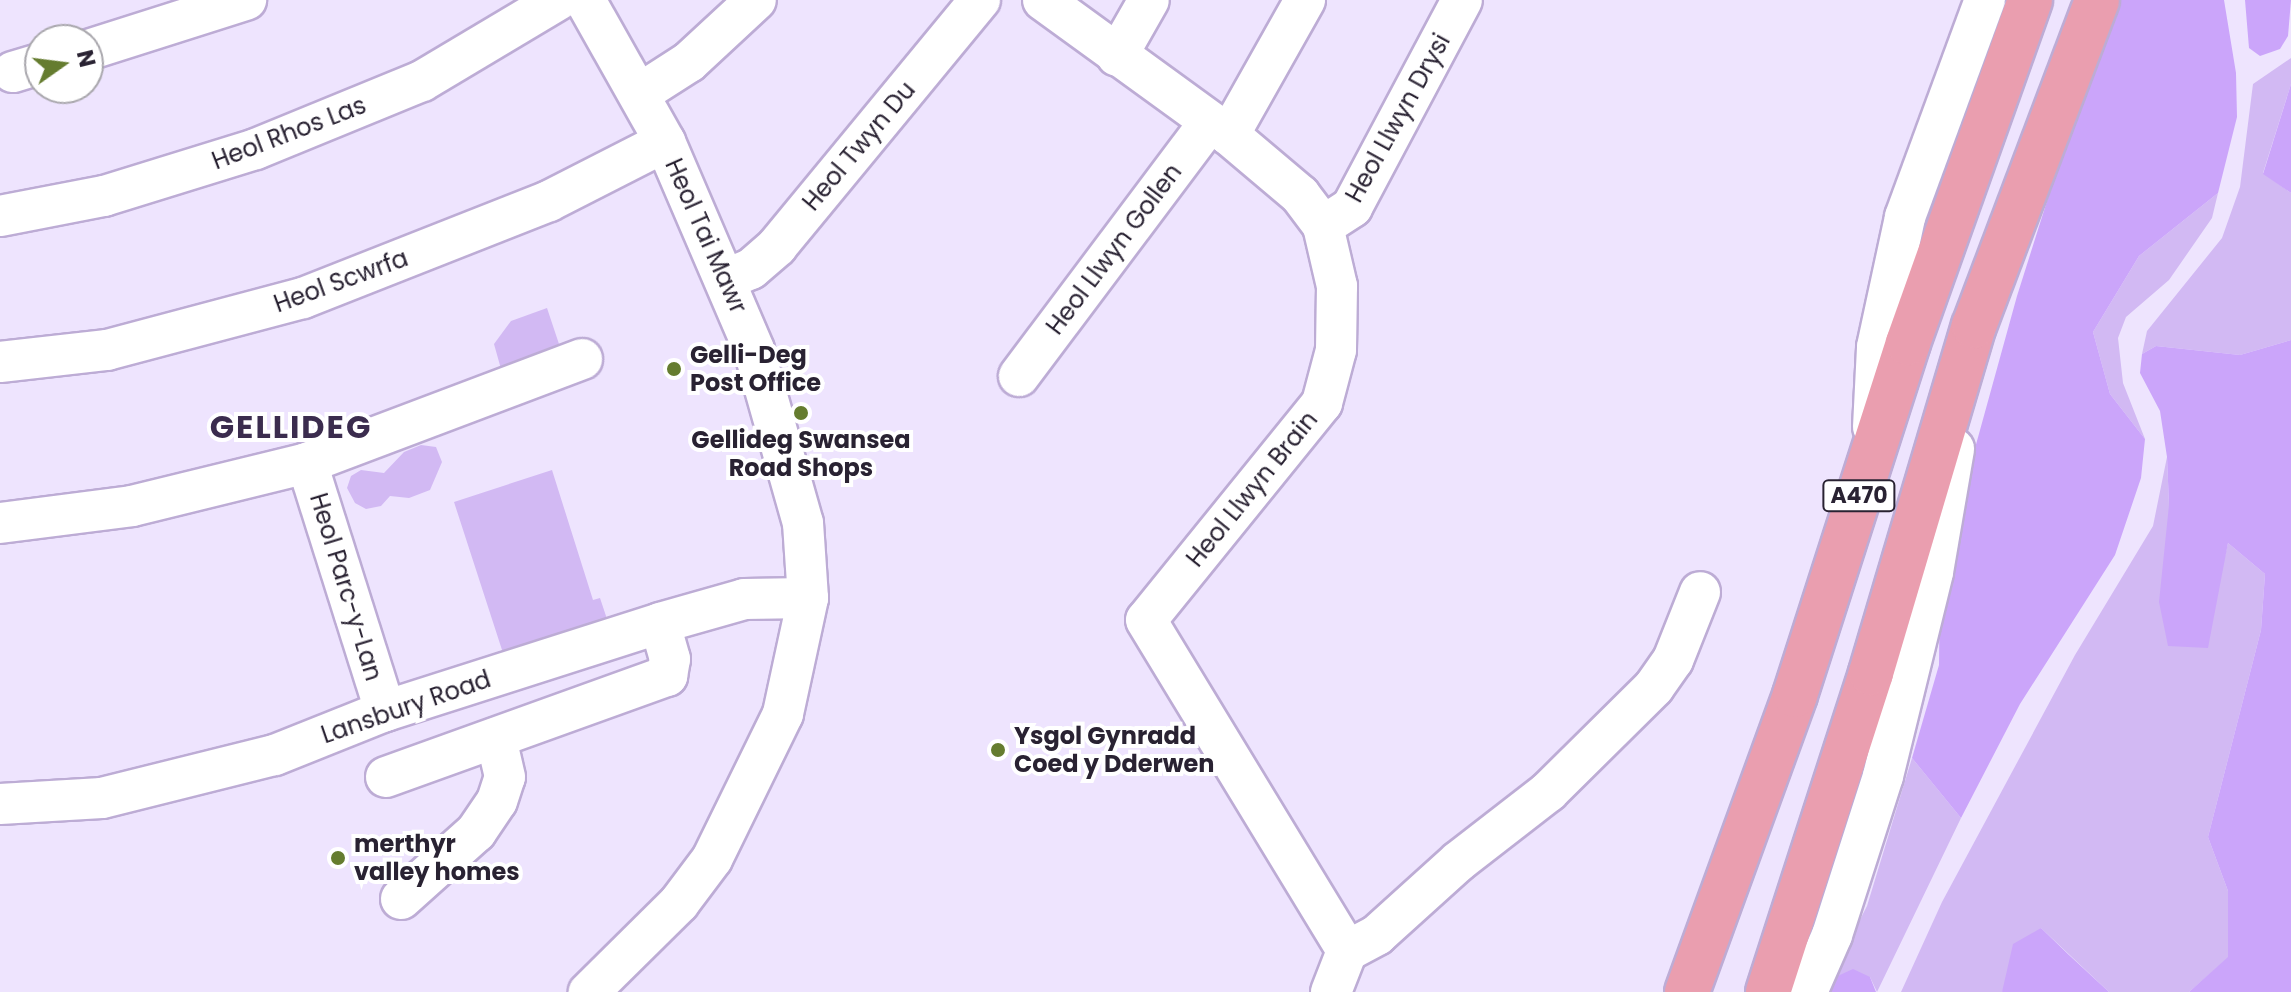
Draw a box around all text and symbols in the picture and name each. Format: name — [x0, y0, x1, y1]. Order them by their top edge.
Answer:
north arrow — [24, 24, 104, 104]
street label: Heol Llwyn Drysi — [1340, 29, 1456, 207]
text: N — [69, 47, 103, 70]
street label: Heol Twyn Du — [797, 76, 921, 216]
street label: Heol Rhos Las — [208, 90, 370, 176]
street label: Heol Tai Mawr — [659, 154, 753, 318]
street label: Heol Llwyn Gollen — [1040, 158, 1188, 340]
street label: Heol Scwrfa — [270, 243, 412, 319]
place label: Gelli-Deg Post Office — [690, 341, 821, 397]
marker: Gelli-Deg Post Office — [665, 360, 683, 378]
marker: Gellideg Swansea Road Shops — [792, 404, 810, 422]
street label: Heol Llwyn Brain — [1181, 406, 1323, 572]
district label: GELLIDEG — [210, 408, 372, 446]
place label: Gellideg Swansea Road Shops — [691, 426, 911, 482]
road number: A470 — [1821, 478, 1897, 514]
street label: Heol Parc-y-Lan — [304, 490, 388, 684]
street label: Lansbury Road — [317, 665, 495, 749]
place label: Ysgol Gynradd Coed y Dderwen — [1014, 722, 1215, 778]
marker: Ysgol Gynradd Coed y Dderwen — [989, 741, 1007, 759]
place label: merthyr valley homes — [354, 830, 520, 886]
marker: merthyr valley homes — [329, 849, 347, 867]

